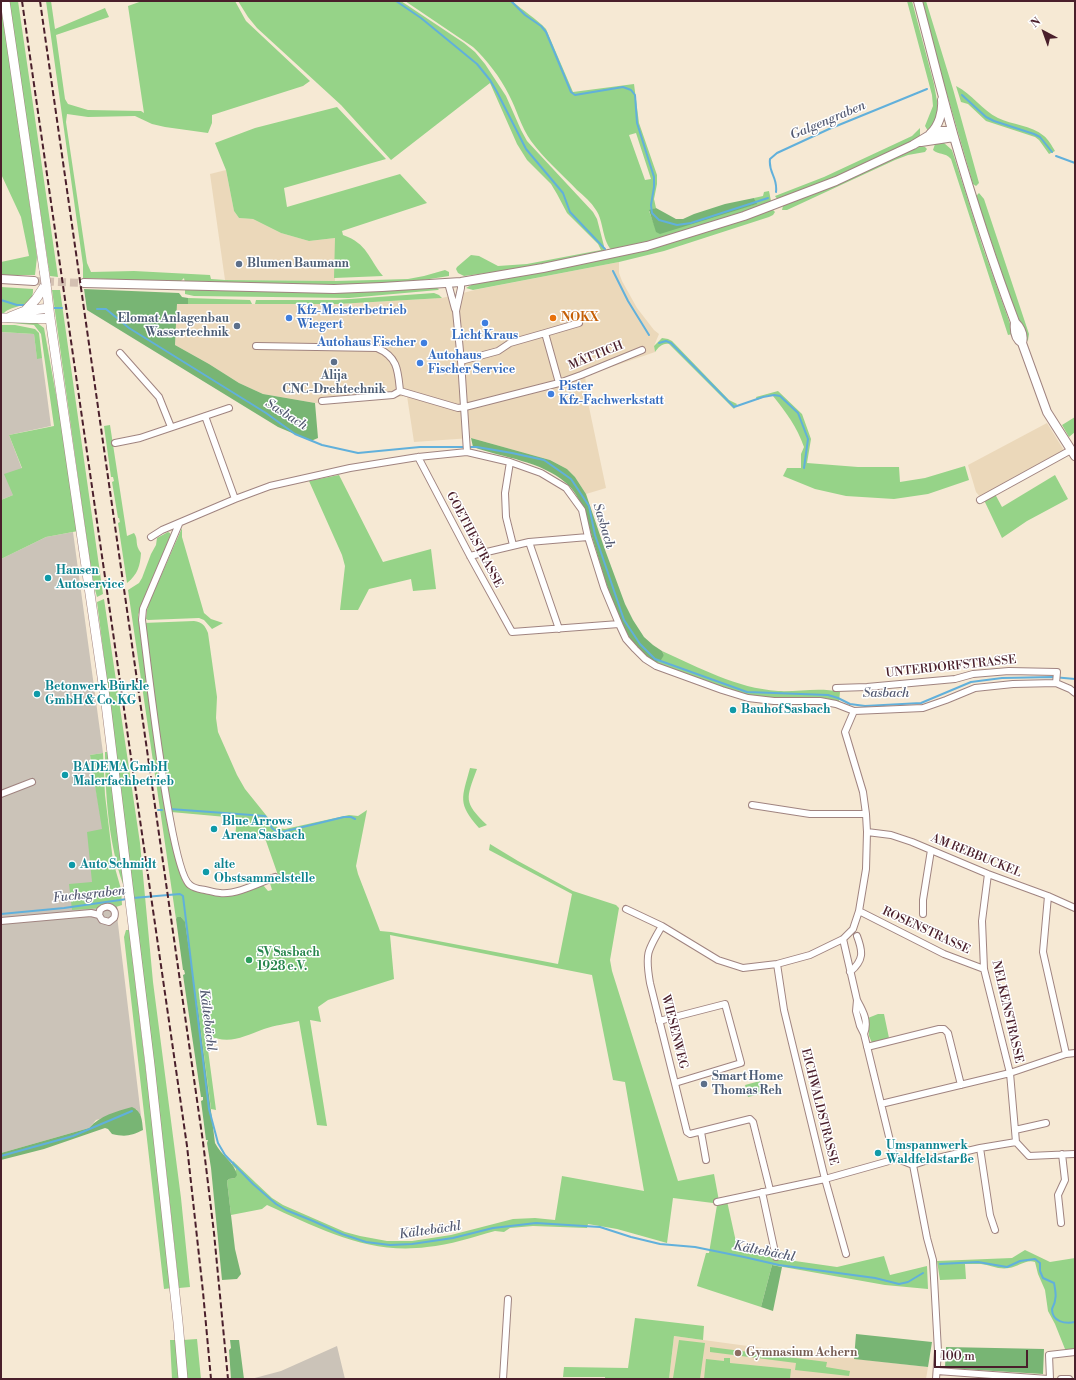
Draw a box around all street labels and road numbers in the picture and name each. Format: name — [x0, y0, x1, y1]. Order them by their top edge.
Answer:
street label: MÄTTICH — [566, 338, 626, 374]
street label: GOETHESTRASSE — [443, 490, 505, 590]
street label: UNTERDORFSTRASSE — [885, 653, 1017, 681]
street label: AM REBBUCKEL — [929, 831, 1023, 881]
street label: ROSENSTRASSE — [880, 904, 972, 958]
street label: NELKENSTRASSE — [988, 959, 1026, 1065]
street label: WIESENWEG — [658, 993, 690, 1071]
street label: EICHWALDSTRASSE — [798, 1047, 840, 1167]

